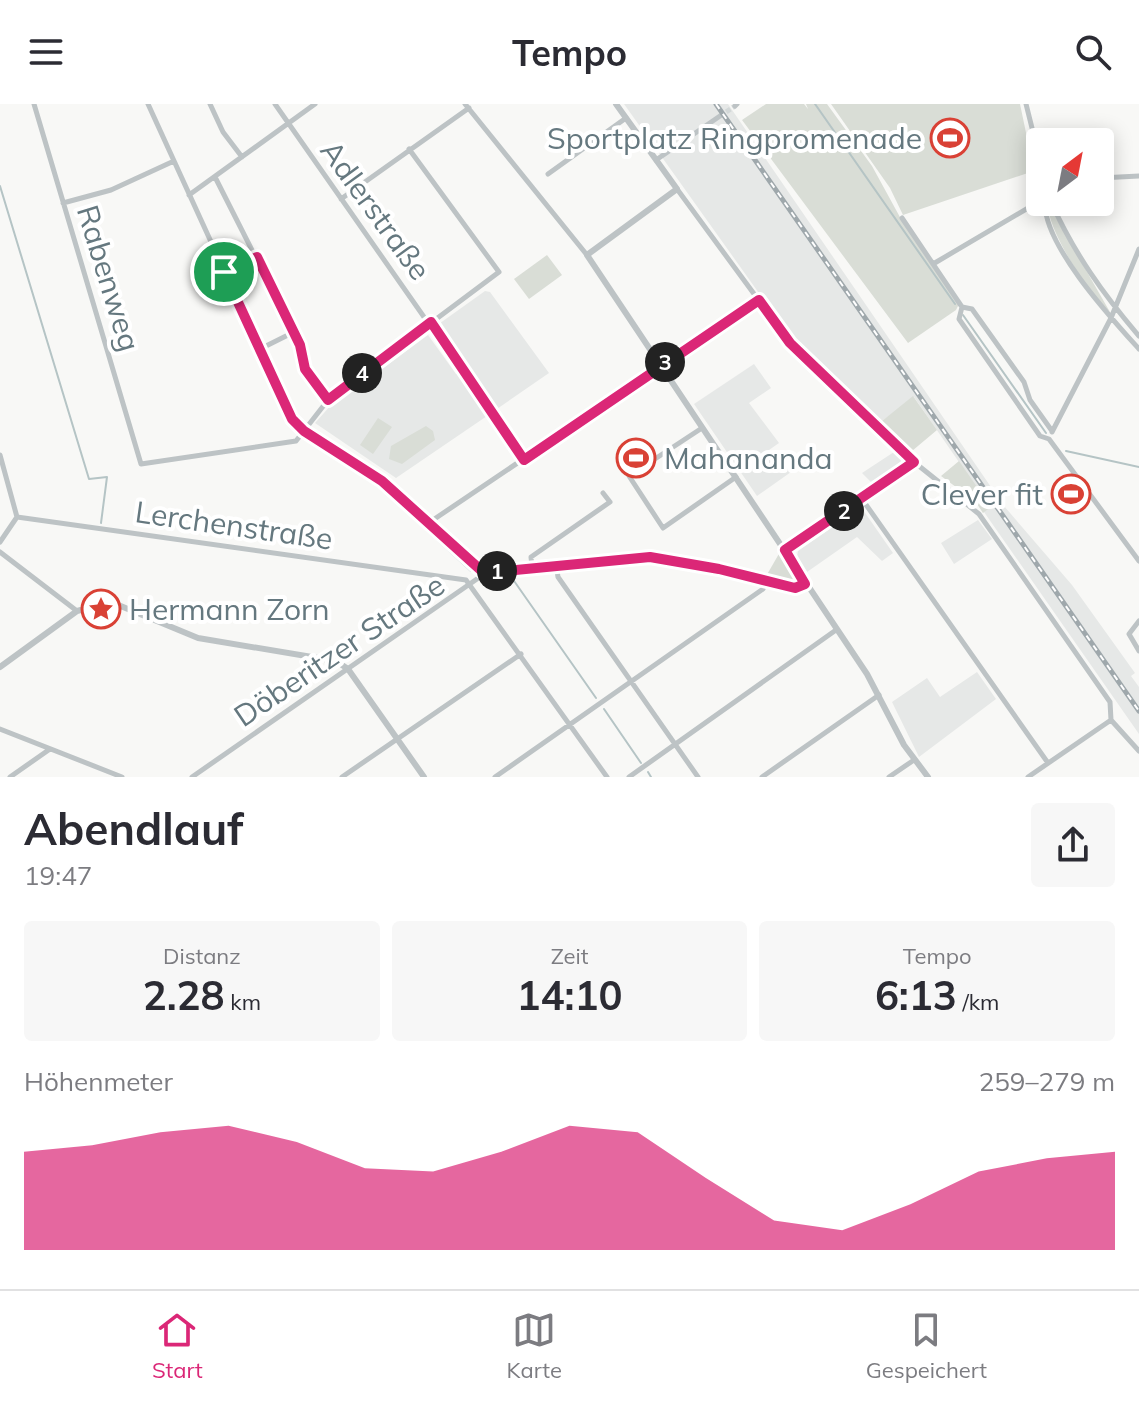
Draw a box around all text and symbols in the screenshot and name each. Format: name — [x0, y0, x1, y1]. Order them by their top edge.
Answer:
icon: menu — [24, 30, 68, 74]
text: Tempo — [512, 30, 627, 75]
icon: search — [1071, 30, 1115, 74]
sports icon: Sportplatz Ringpromenade — [929, 117, 971, 159]
place label: Sportplatz Ringpromenade — [547, 119, 922, 157]
north arrow — [1026, 128, 1114, 216]
map controls — [1026, 128, 1114, 216]
street label: Adlerstraße — [313, 133, 439, 287]
street label: Rabenweg — [69, 200, 149, 356]
pin — [190, 238, 258, 306]
icon: arrive — [202, 250, 246, 294]
pin: 3 — [645, 342, 685, 382]
text: 3 — [658, 348, 672, 376]
pin: 4 — [342, 353, 382, 393]
text: 4 — [355, 359, 369, 387]
sports icon: Mahananda — [615, 437, 657, 479]
place label: Mahananda — [664, 439, 832, 477]
sports icon: Clever fit — [1050, 473, 1092, 515]
place label: Clever fit — [921, 475, 1043, 513]
pin: 2 — [824, 491, 864, 531]
street label: Lerchenstraße — [133, 492, 335, 558]
text: 2 — [837, 497, 851, 525]
pin: 1 — [477, 551, 517, 591]
text: 1 — [490, 557, 504, 585]
street label: Döberitzer Straße — [226, 565, 452, 735]
place icon: Hermann Zorn — [80, 588, 122, 630]
place label: Hermann Zorn — [129, 590, 330, 628]
text: Abendlauf — [24, 801, 243, 856]
button: share — [1031, 803, 1115, 887]
text: 19:47 — [24, 859, 92, 892]
text: Distanz — [163, 942, 241, 970]
text: Zeit — [551, 942, 588, 970]
text: Tempo — [903, 942, 971, 970]
text: 2.28 — [143, 970, 225, 1020]
text: 14:10 — [517, 970, 622, 1020]
text: 6:13 — [875, 970, 957, 1020]
text: km — [225, 988, 261, 1016]
text: /km — [957, 988, 999, 1016]
text: Höhenmeter — [24, 1065, 173, 1098]
text: 259–279 m — [979, 1065, 1115, 1098]
tab: Start — [152, 1308, 203, 1384]
tab: Karte — [507, 1308, 562, 1384]
tab: Gespeichert — [866, 1308, 987, 1384]

